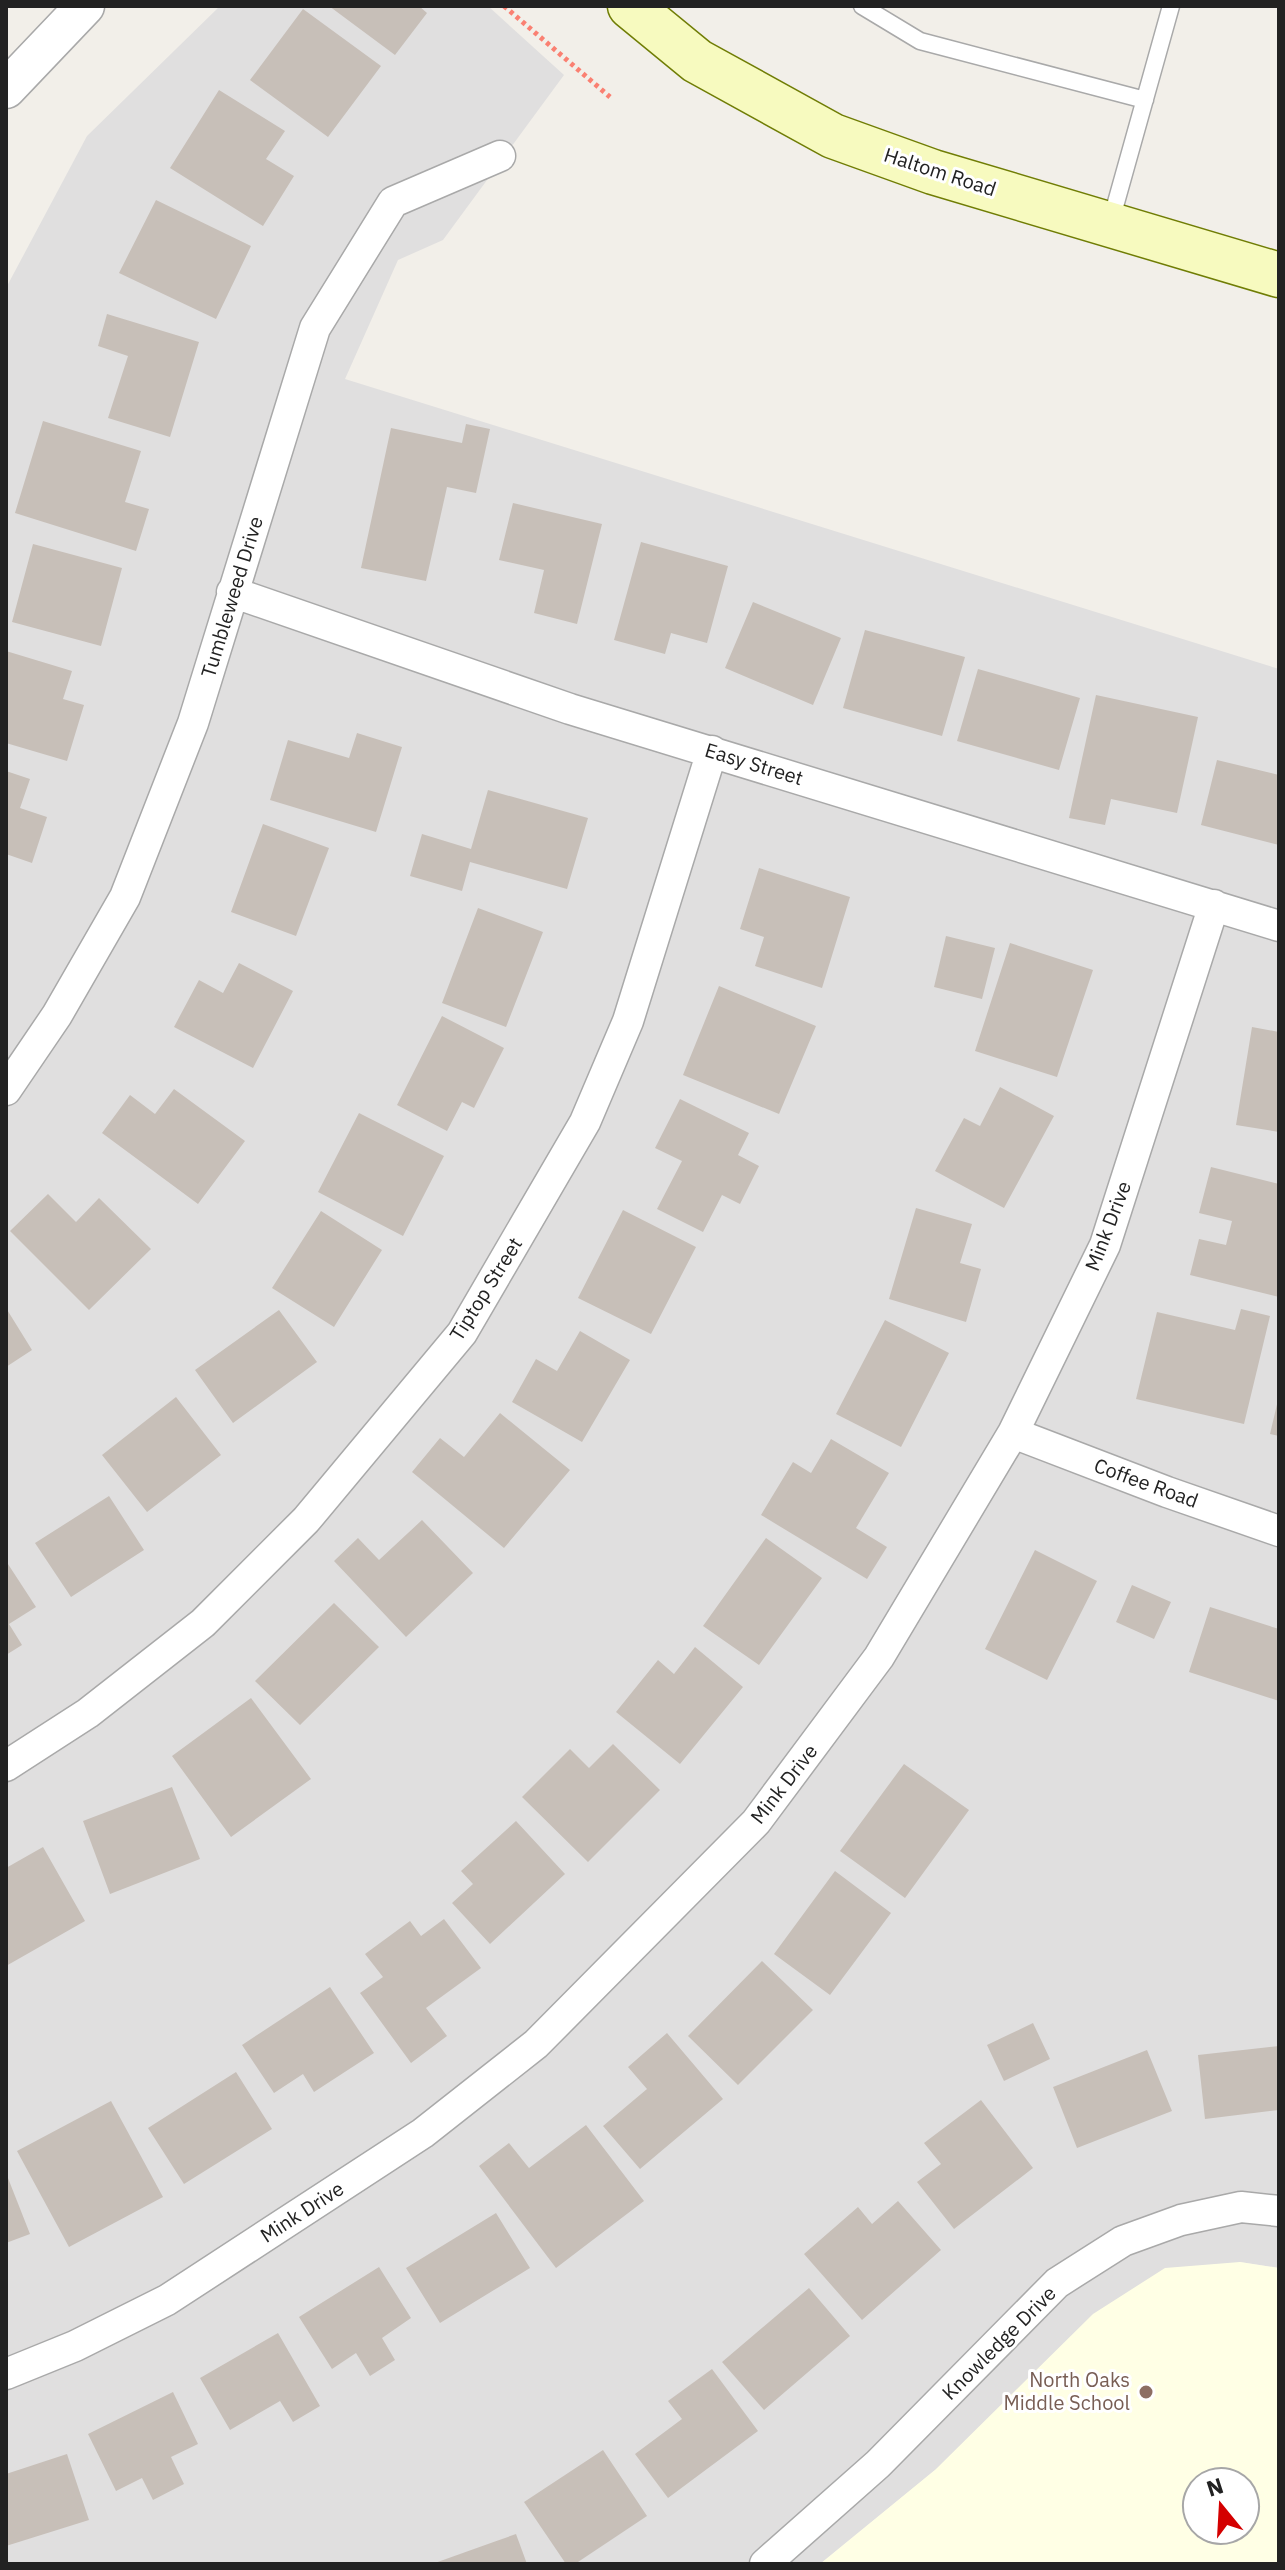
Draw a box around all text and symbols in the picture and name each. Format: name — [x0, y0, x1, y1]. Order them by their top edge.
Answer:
street label: Haltom Road — [881, 141, 1000, 202]
street label: Tumbleweed Drive — [194, 513, 269, 681]
street label: Easy Street — [702, 736, 807, 791]
street label: Mink Drive — [1078, 1177, 1137, 1275]
street label: Tiptop Street — [443, 1232, 528, 1346]
street label: Coffee Road — [1090, 1451, 1202, 1514]
street label: Mink Drive — [744, 1738, 823, 1829]
street label: Mink Drive — [255, 2175, 349, 2249]
street label: Knowledge Drive — [936, 2280, 1062, 2406]
place label: North Oaks Middle School — [1004, 2366, 1130, 2416]
marker: North Oaks Middle School — [1137, 2383, 1155, 2401]
north arrow — [1181, 2466, 1261, 2546]
text: N — [1203, 2470, 1227, 2503]

